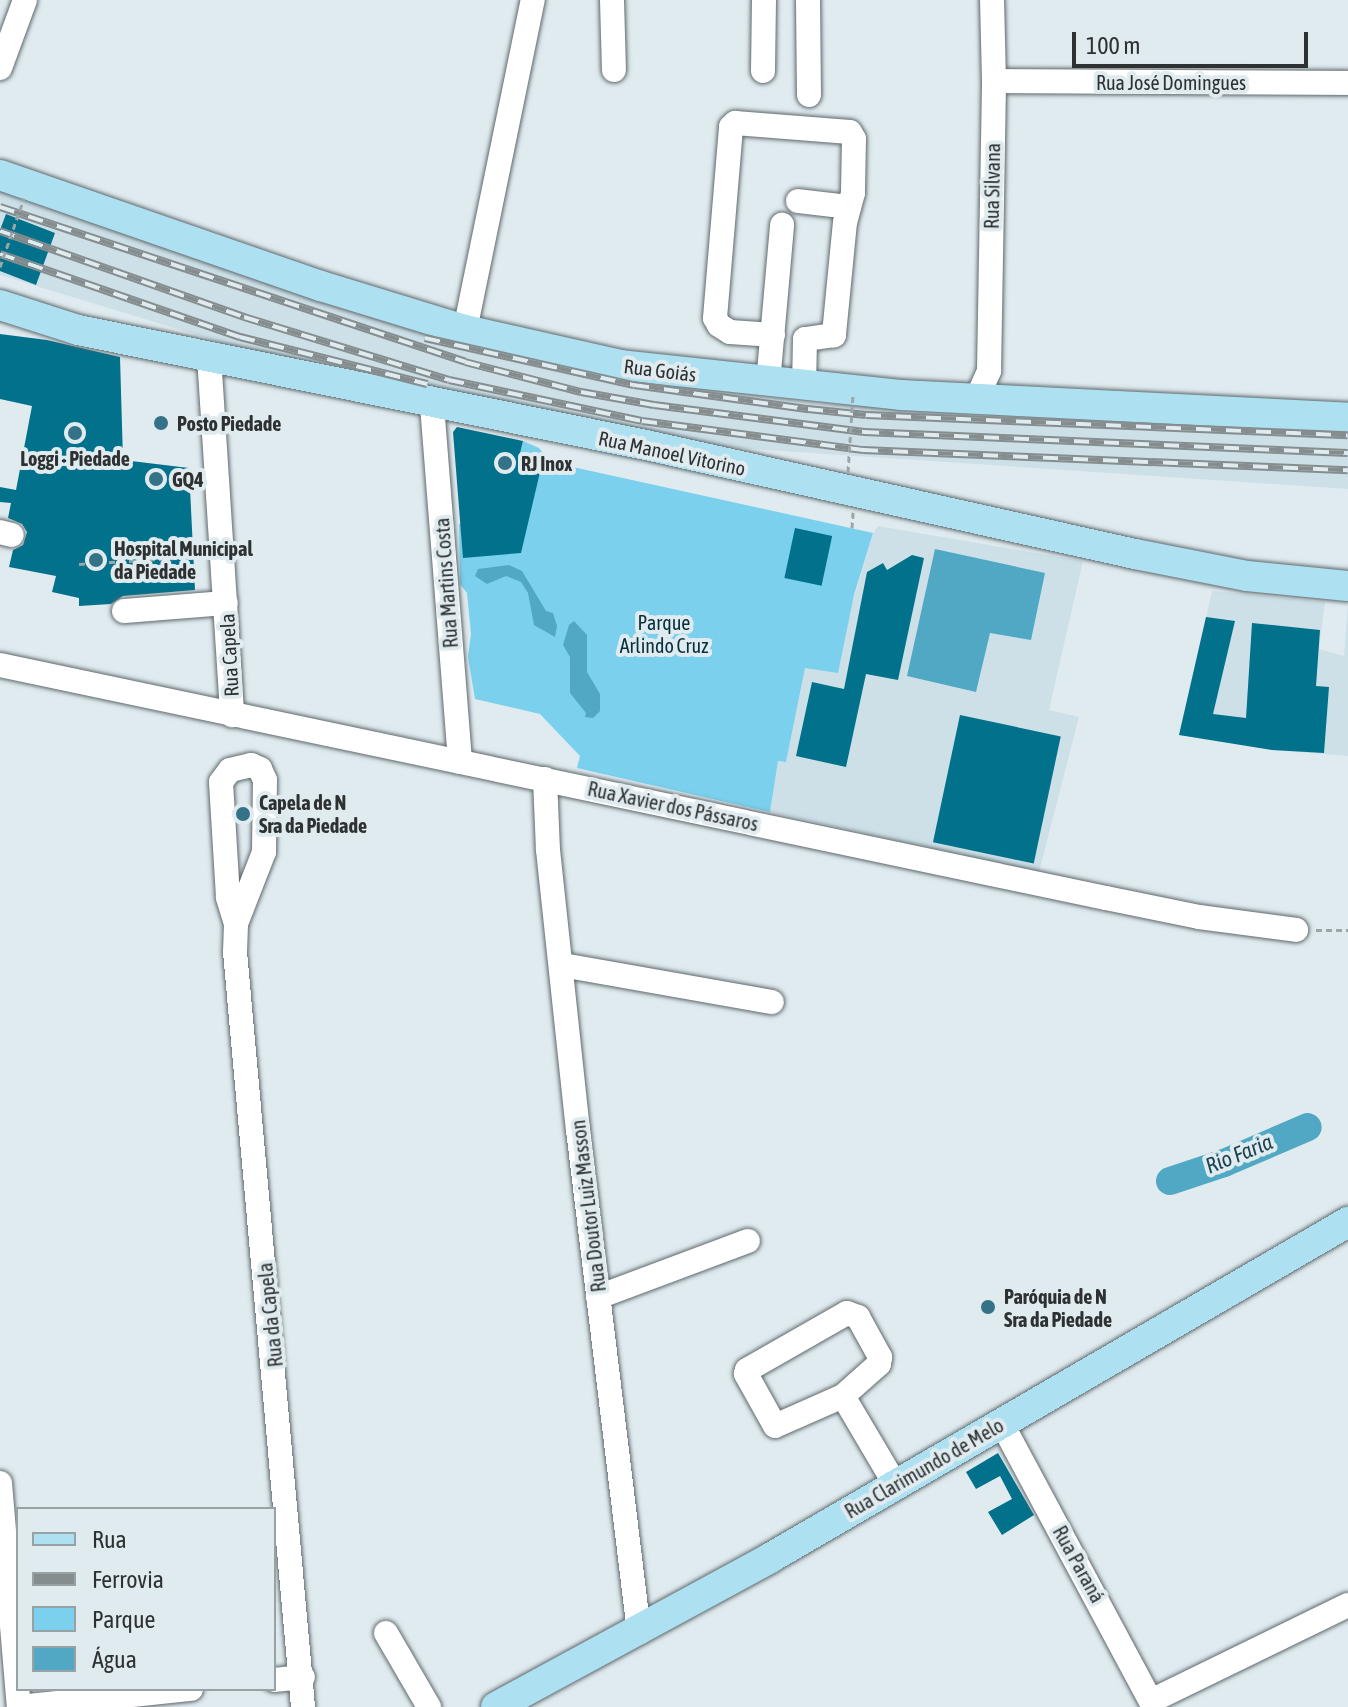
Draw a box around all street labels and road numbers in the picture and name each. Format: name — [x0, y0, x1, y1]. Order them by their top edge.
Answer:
street label: Rua José Domingues — [1096, 70, 1246, 94]
street label: Rua Silvana — [979, 143, 1005, 229]
street label: Rua Goiás — [622, 354, 698, 386]
street label: Rua Manoel Vitorino — [596, 426, 748, 480]
street label: Rua Martins Costa — [429, 517, 463, 649]
street label: Rua Capela — [215, 613, 243, 697]
street label: Rua Xavier dos Pássaros — [586, 776, 760, 836]
street label: Rua Doutor Luiz Masson — [566, 1118, 610, 1294]
street label: Rua da Capela — [253, 1262, 287, 1368]
street label: Rua Clarimundo de Melo — [840, 1413, 1008, 1523]
street label: Rua Paraná — [1048, 1521, 1110, 1607]

